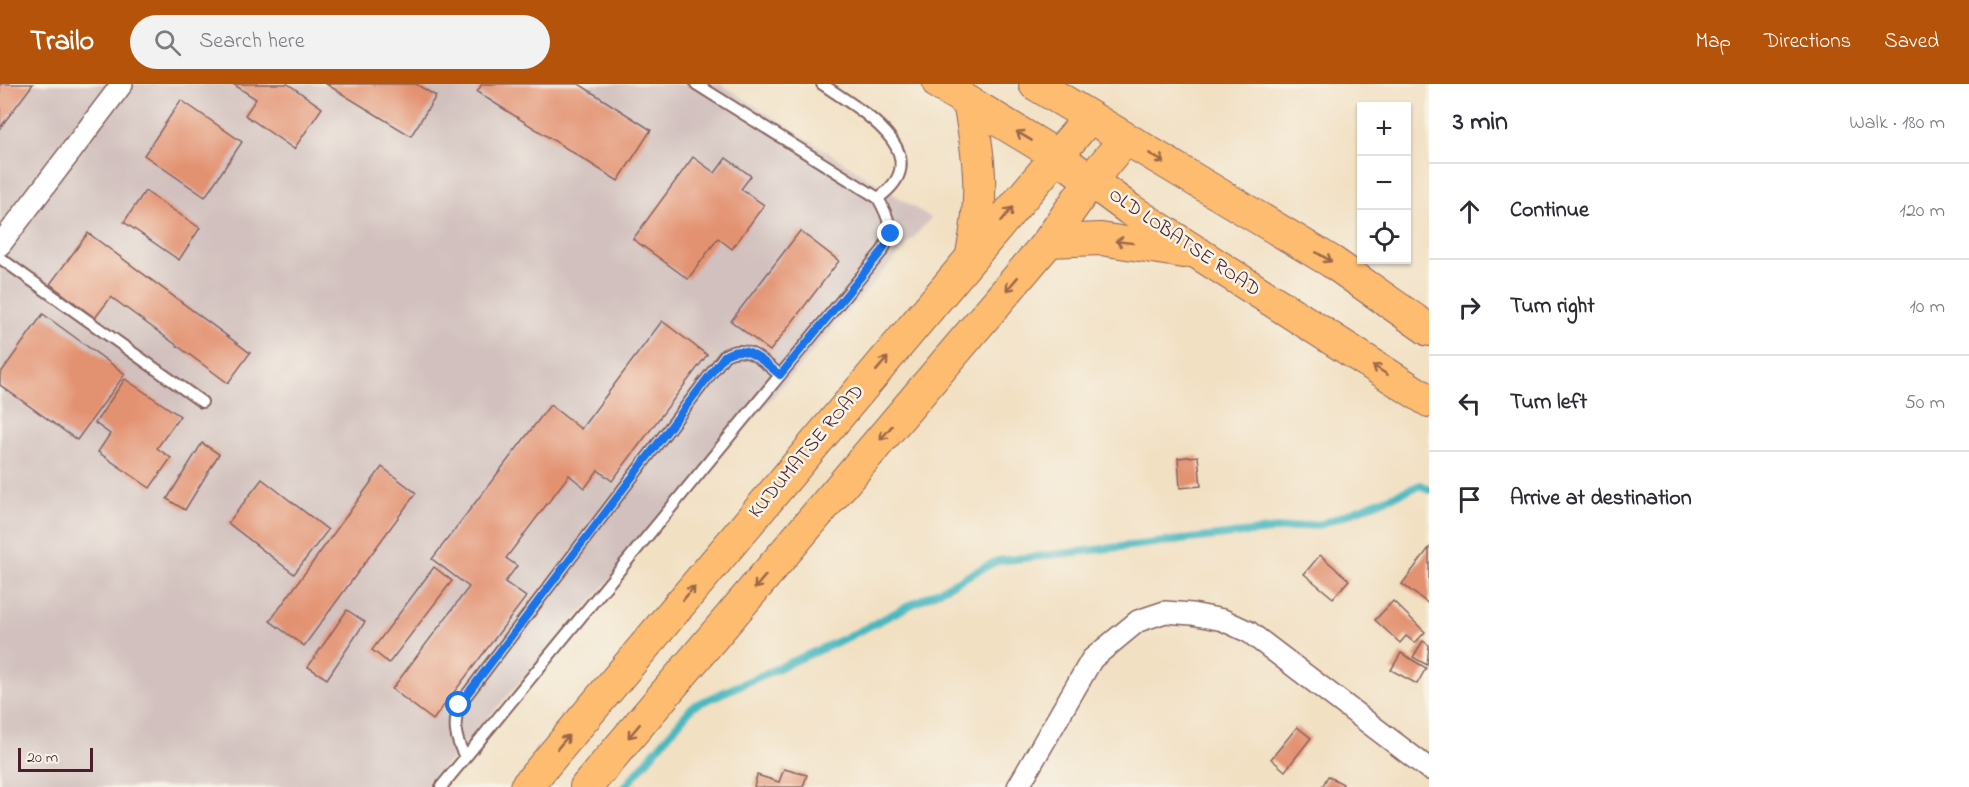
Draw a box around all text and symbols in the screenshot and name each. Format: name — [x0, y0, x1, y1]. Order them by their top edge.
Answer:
search box — [130, 15, 550, 69]
text: Trailo — [30, 22, 94, 63]
icon: search — [151, 26, 184, 59]
text: Search here — [199, 26, 305, 58]
text: Map — [1695, 27, 1731, 57]
text: Directions — [1764, 27, 1851, 57]
text: Saved — [1884, 27, 1939, 57]
map controls — [1357, 102, 1411, 264]
button: + — [1357, 102, 1411, 156]
text: 3 min — [1453, 104, 1508, 142]
text: Walk · 180 m — [1849, 109, 1945, 138]
one-way arrow — [1016, 129, 1033, 141]
one-way arrow — [1148, 152, 1165, 164]
button: − — [1357, 156, 1411, 210]
street label: OLD LOBATSE ROAD — [1102, 181, 1266, 305]
icon: ahead — [1453, 195, 1486, 228]
text: Continue — [1510, 195, 1589, 227]
text: 120 m — [1900, 197, 1945, 226]
one-way arrow — [1000, 207, 1014, 222]
button: locate — [1357, 210, 1411, 264]
route end — [877, 220, 903, 246]
one-way arrow — [1115, 236, 1134, 247]
one-way arrow — [1315, 252, 1332, 264]
one-way arrow — [1005, 276, 1019, 291]
icon: right — [1453, 291, 1486, 324]
text: Turn right — [1510, 291, 1595, 323]
text: 10 m — [1909, 293, 1945, 322]
one-way arrow — [875, 357, 889, 372]
one-way arrow — [1372, 363, 1389, 375]
street label: KUDUMATSE ROAD — [742, 379, 872, 525]
icon: left — [1453, 387, 1486, 420]
text: Turn left — [1510, 387, 1587, 419]
text: 50 m — [1904, 389, 1945, 418]
one-way arrow — [879, 425, 893, 440]
icon: arrive — [1453, 483, 1486, 516]
text: Arrive at destination — [1510, 483, 1692, 515]
one-way arrow — [753, 574, 767, 589]
one-way arrow — [682, 586, 696, 601]
route start — [445, 691, 471, 717]
one-way arrow — [627, 723, 640, 739]
one-way arrow — [556, 735, 570, 750]
scale bar — [18, 745, 93, 772]
text: 20 m — [27, 746, 58, 770]

